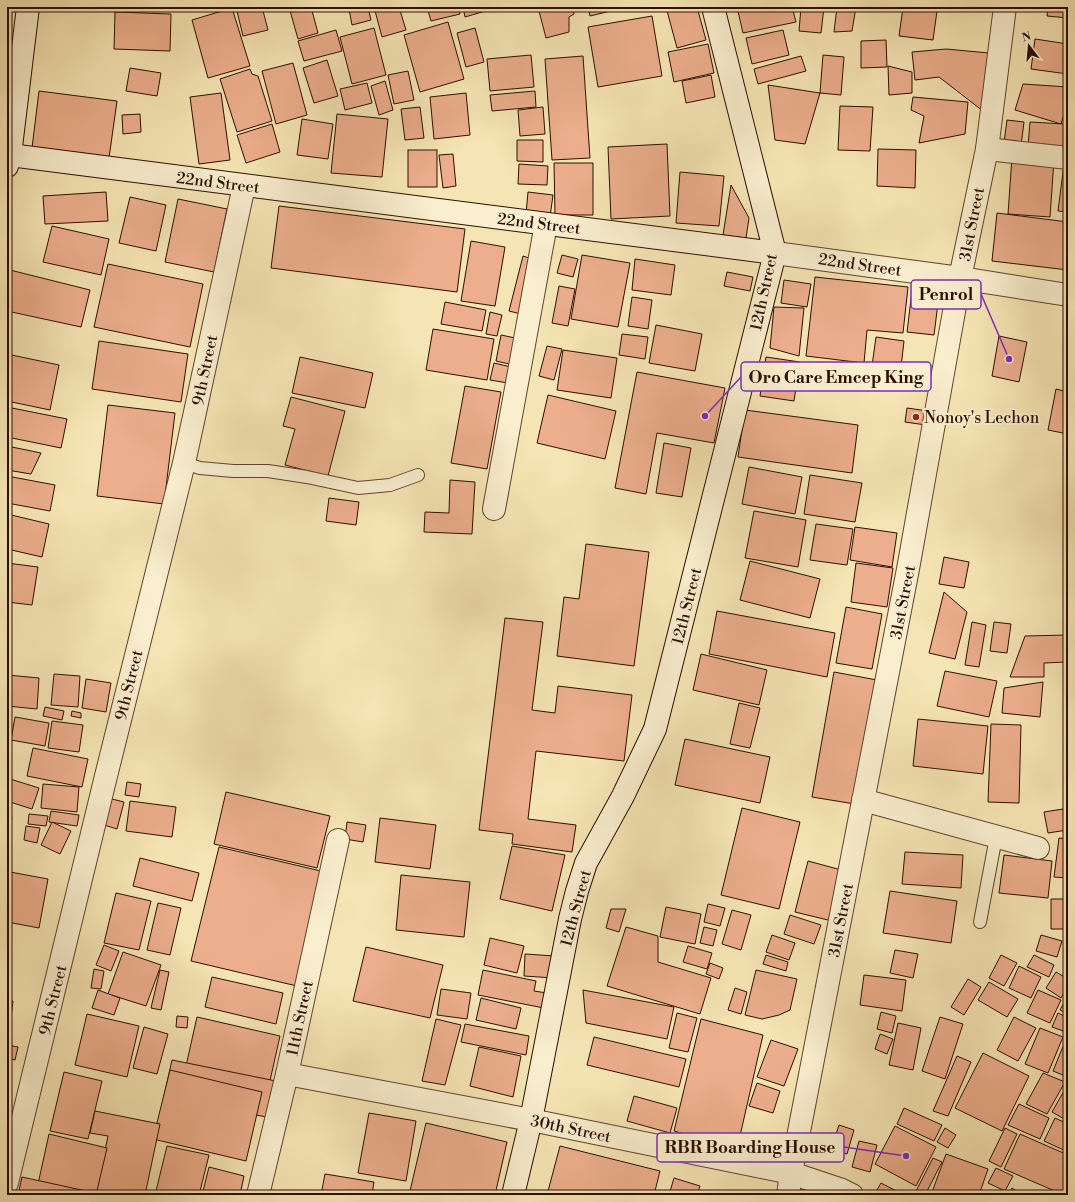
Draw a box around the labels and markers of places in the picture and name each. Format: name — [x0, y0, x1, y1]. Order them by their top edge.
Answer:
callout: Penrol — [911, 280, 981, 309]
callout: Oro Care Emcep King — [741, 362, 931, 391]
place label: Nonoy's Lechon — [924, 408, 1040, 428]
marker: Nonoy's Lechon — [911, 412, 921, 422]
callout: RBR Boarding House — [657, 1133, 844, 1162]

